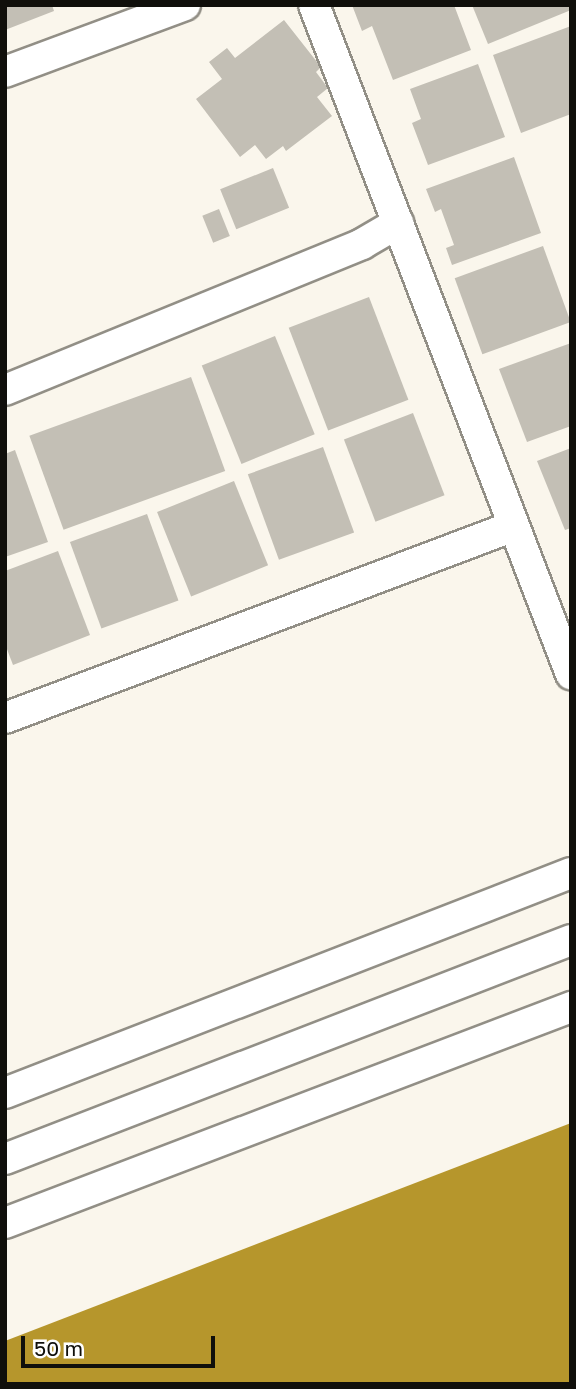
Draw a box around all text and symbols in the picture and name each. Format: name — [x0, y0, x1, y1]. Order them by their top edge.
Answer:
scale bar — [24, 1322, 219, 1366]
text: 50 m — [34, 1335, 83, 1361]

